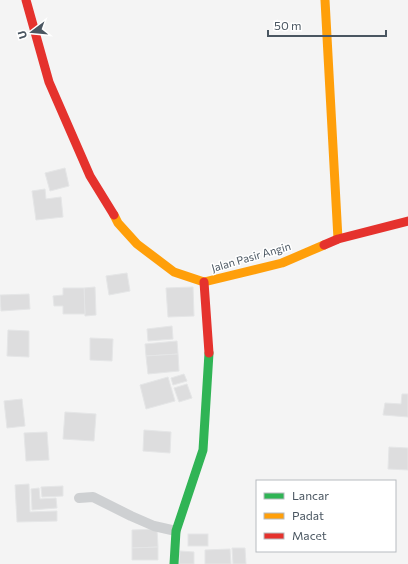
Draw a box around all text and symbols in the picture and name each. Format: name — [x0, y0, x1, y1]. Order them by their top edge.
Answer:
north arrow — [12, 12, 52, 52]
scale bar — [268, 12, 386, 38]
text: 50 m — [274, 18, 302, 32]
text: U — [15, 29, 29, 41]
street label: Jalan Pasir Angin — [210, 239, 292, 275]
legend — [256, 480, 396, 552]
text: Lancar — [292, 488, 329, 502]
text: Padat — [292, 508, 324, 522]
text: Macet — [292, 528, 327, 542]

